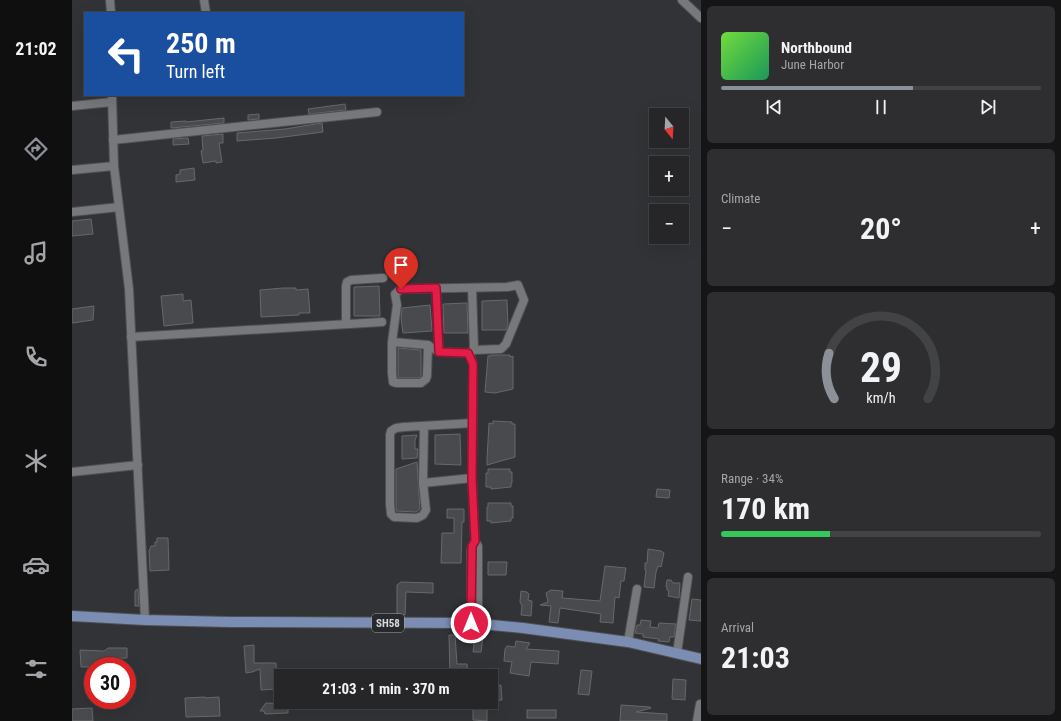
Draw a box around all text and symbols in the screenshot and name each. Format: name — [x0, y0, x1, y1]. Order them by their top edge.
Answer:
text: 250 m — [166, 27, 236, 60]
icon: left — [100, 28, 152, 80]
text: 21:02 — [15, 38, 57, 59]
text: Northbound — [781, 39, 852, 57]
text: June Harbor — [781, 57, 844, 72]
text: Turn left — [166, 61, 225, 82]
icon: previous — [763, 96, 785, 118]
icon: pause — [870, 96, 892, 118]
icon: next — [977, 96, 999, 118]
north arrow — [649, 108, 689, 148]
map controls — [649, 108, 689, 244]
icon: directions — [22, 135, 50, 163]
button: + — [649, 156, 689, 196]
text: Climate — [721, 191, 760, 206]
button: − — [649, 204, 689, 244]
text: 20° — [860, 211, 902, 246]
text: − — [721, 216, 732, 241]
text: + — [1030, 216, 1041, 241]
icon: music — [22, 239, 50, 267]
pin — [384, 248, 418, 289]
icon: arrive — [390, 254, 412, 276]
text: 29 — [860, 342, 902, 391]
icon: phone — [22, 343, 50, 371]
text: km/h — [866, 389, 896, 405]
icon: climate — [22, 447, 50, 475]
text: Range · 34% — [721, 471, 783, 486]
text: 170 km — [721, 491, 810, 526]
icon: car — [22, 551, 50, 579]
position arrow — [450, 602, 492, 644]
road number: SH58 — [372, 614, 404, 632]
text: Arrival — [721, 620, 754, 635]
text: 21:03 — [721, 640, 790, 675]
icon: filters — [22, 655, 50, 683]
speed limit sign: 30 — [84, 657, 136, 709]
text: 21:03 · 1 min · 370 m — [322, 680, 450, 698]

